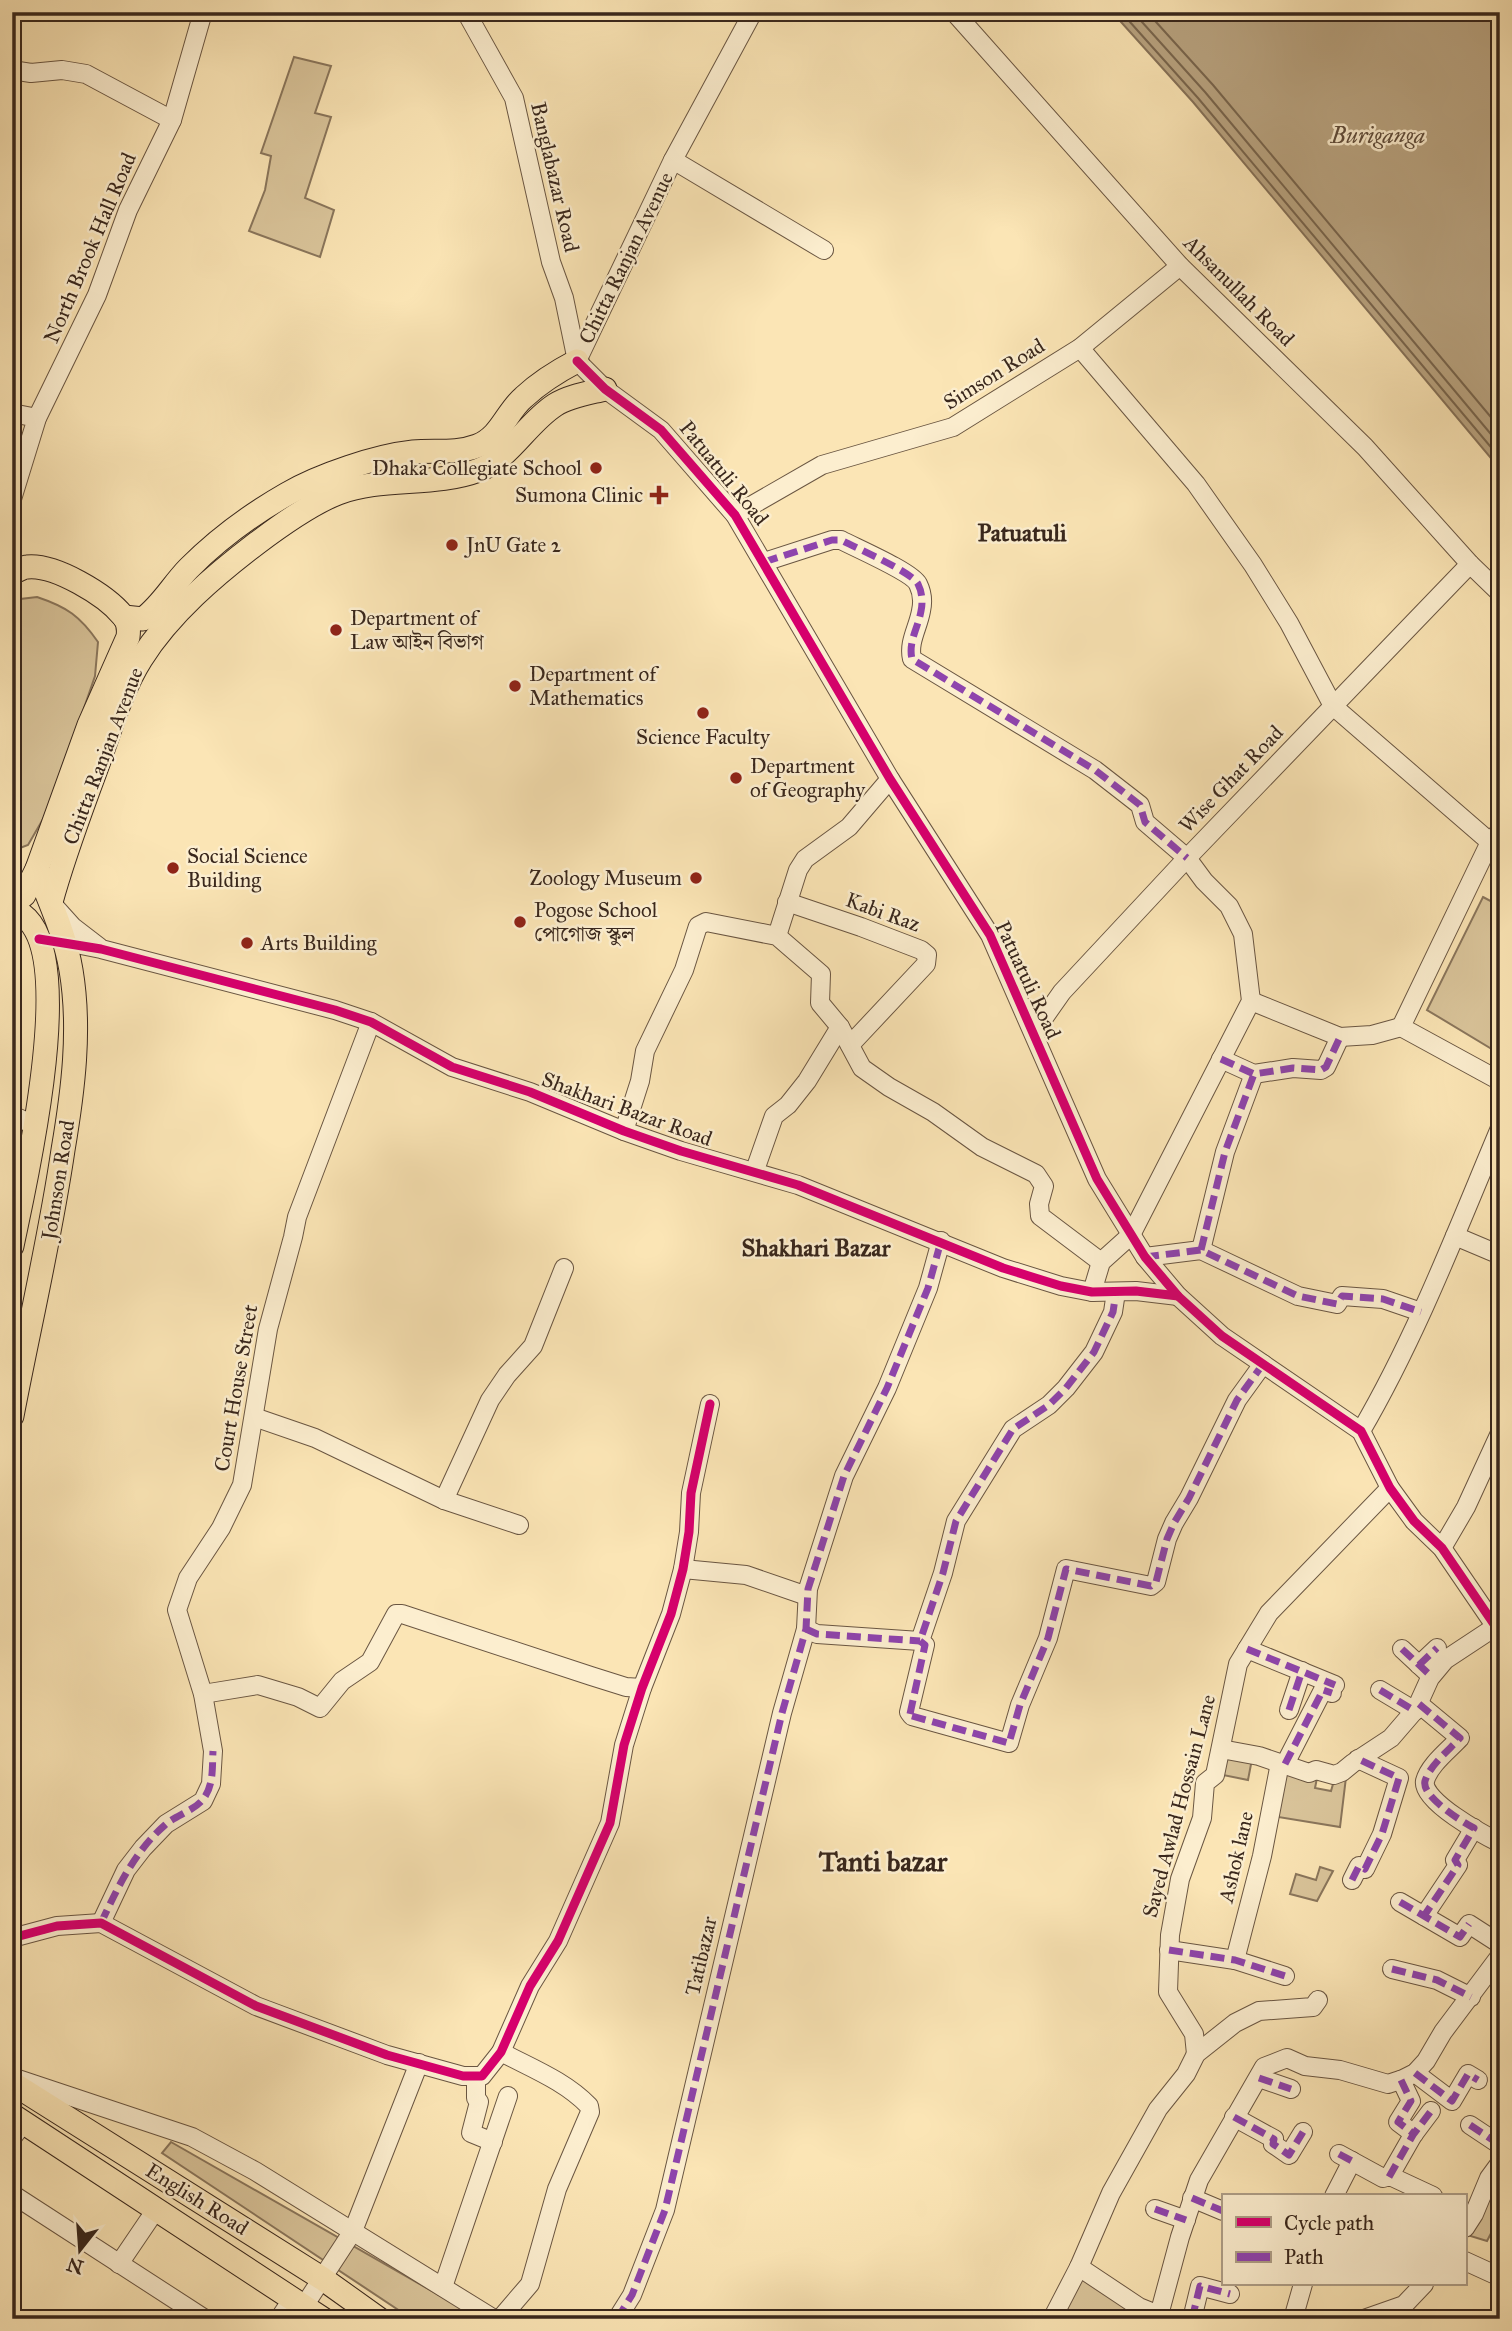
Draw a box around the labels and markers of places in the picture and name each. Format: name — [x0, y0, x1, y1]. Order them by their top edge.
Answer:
place label: Dhaka Collegiate School — [372, 455, 582, 481]
marker: Dhaka Collegiate School — [588, 460, 604, 476]
place label: Sumona Clinic — [515, 482, 643, 508]
marker: Sumona Clinic — [649, 485, 669, 505]
place label: JnU Gate 2 — [464, 532, 562, 558]
marker: JnU Gate 2 — [444, 537, 460, 553]
place label: Department of Law আইন বিভাগ — [350, 605, 485, 655]
marker: Department of Law আইন বিভাগ — [328, 622, 344, 638]
place label: Department of Mathematics — [529, 661, 659, 711]
marker: Department of Mathematics — [507, 678, 523, 694]
marker: Science Faculty — [695, 705, 711, 721]
place label: Science Faculty — [636, 724, 771, 750]
place label: Department of Geography — [750, 753, 866, 803]
marker: Department of Geography — [728, 770, 744, 786]
place label: Social Science Building — [187, 843, 308, 893]
marker: Social Science Building — [165, 860, 181, 876]
place label: Zoology Museum — [529, 865, 682, 891]
marker: Zoology Museum — [688, 870, 704, 886]
place label: Pogose School পোগোজ স্কুল — [534, 897, 658, 947]
marker: Pogose School পোগোজ স্কুল — [512, 914, 528, 930]
place label: Arts Building — [260, 930, 377, 956]
marker: Arts Building — [239, 935, 255, 951]

